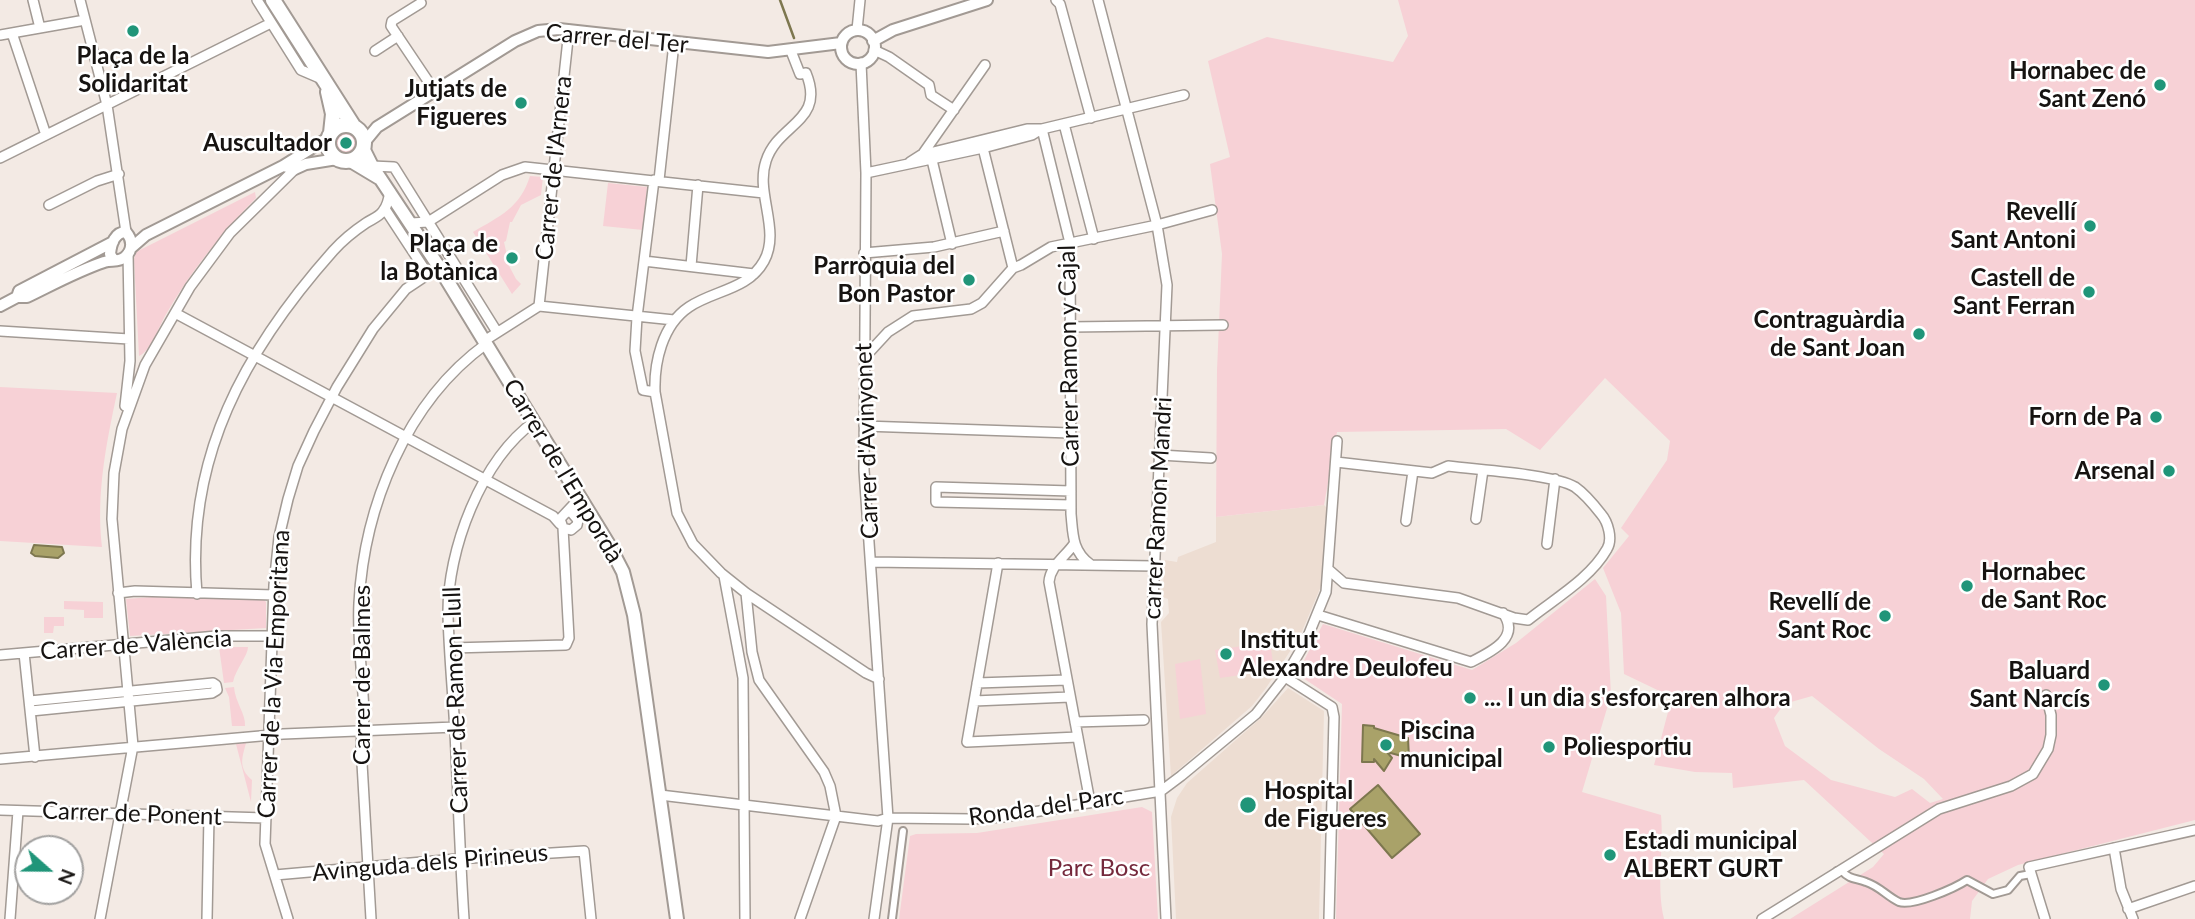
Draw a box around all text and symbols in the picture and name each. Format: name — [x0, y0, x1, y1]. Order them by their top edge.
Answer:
street label: Carrer del Ter — [544, 18, 690, 60]
marker: Plaça de la Solidaritat — [125, 23, 141, 39]
place label: Plaça de la Solidaritat — [77, 42, 189, 98]
place label: Hornabec de Sant Zenó — [2009, 57, 2146, 113]
street label: Carrer de l'Arnera — [530, 74, 578, 262]
place label: Jutjats de Figueres — [405, 75, 507, 131]
marker: Hornabec de Sant Zenó — [2152, 77, 2168, 93]
marker: Jutjats de Figueres — [513, 95, 529, 111]
place label: Auscultador — [203, 129, 332, 157]
marker: Auscultador — [338, 135, 354, 151]
place label: Revellí Sant Antoni — [1950, 198, 2076, 254]
marker: Revellí Sant Antoni — [2082, 218, 2098, 234]
place label: Plaça de la Botànica — [380, 230, 498, 286]
street label: Carrer Ramon y Cajal — [1053, 245, 1085, 467]
marker: Plaça de la Botànica — [504, 250, 520, 266]
place label: Parròquia del Bon Pastor — [813, 252, 955, 308]
place label: Castell de Sant Ferran — [1953, 264, 2075, 320]
marker: Parròquia del Bon Pastor — [961, 272, 977, 288]
marker: Castell de Sant Ferran — [2081, 284, 2097, 300]
place label: Contraguàrdia de Sant Joan — [1753, 306, 1905, 362]
marker: Contraguàrdia de Sant Joan — [1911, 326, 1927, 342]
street label: Carrer d'Avinyonet — [849, 342, 885, 540]
street label: Carrer de l'Empordà — [497, 374, 629, 568]
street label: carrer Ramon Mandri — [1138, 396, 1178, 620]
place label: Forn de Pa — [2028, 403, 2142, 431]
marker: Forn de Pa — [2148, 409, 2164, 425]
place label: Arsenal — [2074, 457, 2155, 485]
marker: Arsenal — [2161, 463, 2177, 479]
street label: Carrer de la Via Emporitana — [252, 529, 296, 819]
place label: Hornabec de Sant Roc — [1981, 558, 2107, 614]
marker: Hornabec de Sant Roc — [1959, 578, 1975, 594]
street label: Carrer de Balmes — [348, 585, 376, 765]
street label: Carrer de Ramon Llull — [438, 586, 474, 814]
place label: Revellí de Sant Roc — [1768, 588, 1871, 644]
marker: Revellí de Sant Roc — [1877, 608, 1893, 624]
street label: Carrer de València — [39, 624, 233, 666]
place label: Institut Alexandre Deulofeu — [1240, 626, 1453, 682]
marker: Institut Alexandre Deulofeu — [1218, 646, 1234, 662]
place label: Baluard Sant Narcís — [1969, 657, 2090, 713]
marker: Baluard Sant Narcís — [2096, 677, 2112, 693]
place label: ... I un dia s'esforçaren alhora — [1484, 684, 1791, 712]
marker: ... I un dia s'esforçaren alhora — [1462, 690, 1478, 706]
place label: Piscina municipal — [1400, 717, 1503, 773]
place label: Poliesportiu — [1563, 733, 1692, 761]
marker: Piscina municipal — [1378, 737, 1394, 753]
marker: Poliesportiu — [1541, 739, 1557, 755]
place label: Hospital de Figueres — [1264, 777, 1387, 833]
street label: Ronda del Parc — [967, 782, 1125, 832]
marker: Hospital de Figueres — [1238, 795, 1258, 815]
street label: Carrer de Ponent — [42, 796, 222, 832]
place label: Estadi municipal ALBERT GURT — [1624, 827, 1798, 883]
north arrow — [14, 835, 84, 905]
street label: Avinguda dels Pirineus — [311, 838, 549, 888]
marker: Estadi municipal ALBERT GURT — [1602, 847, 1618, 863]
park label: Parc Bosc — [1048, 854, 1150, 882]
text: N — [54, 866, 81, 888]

